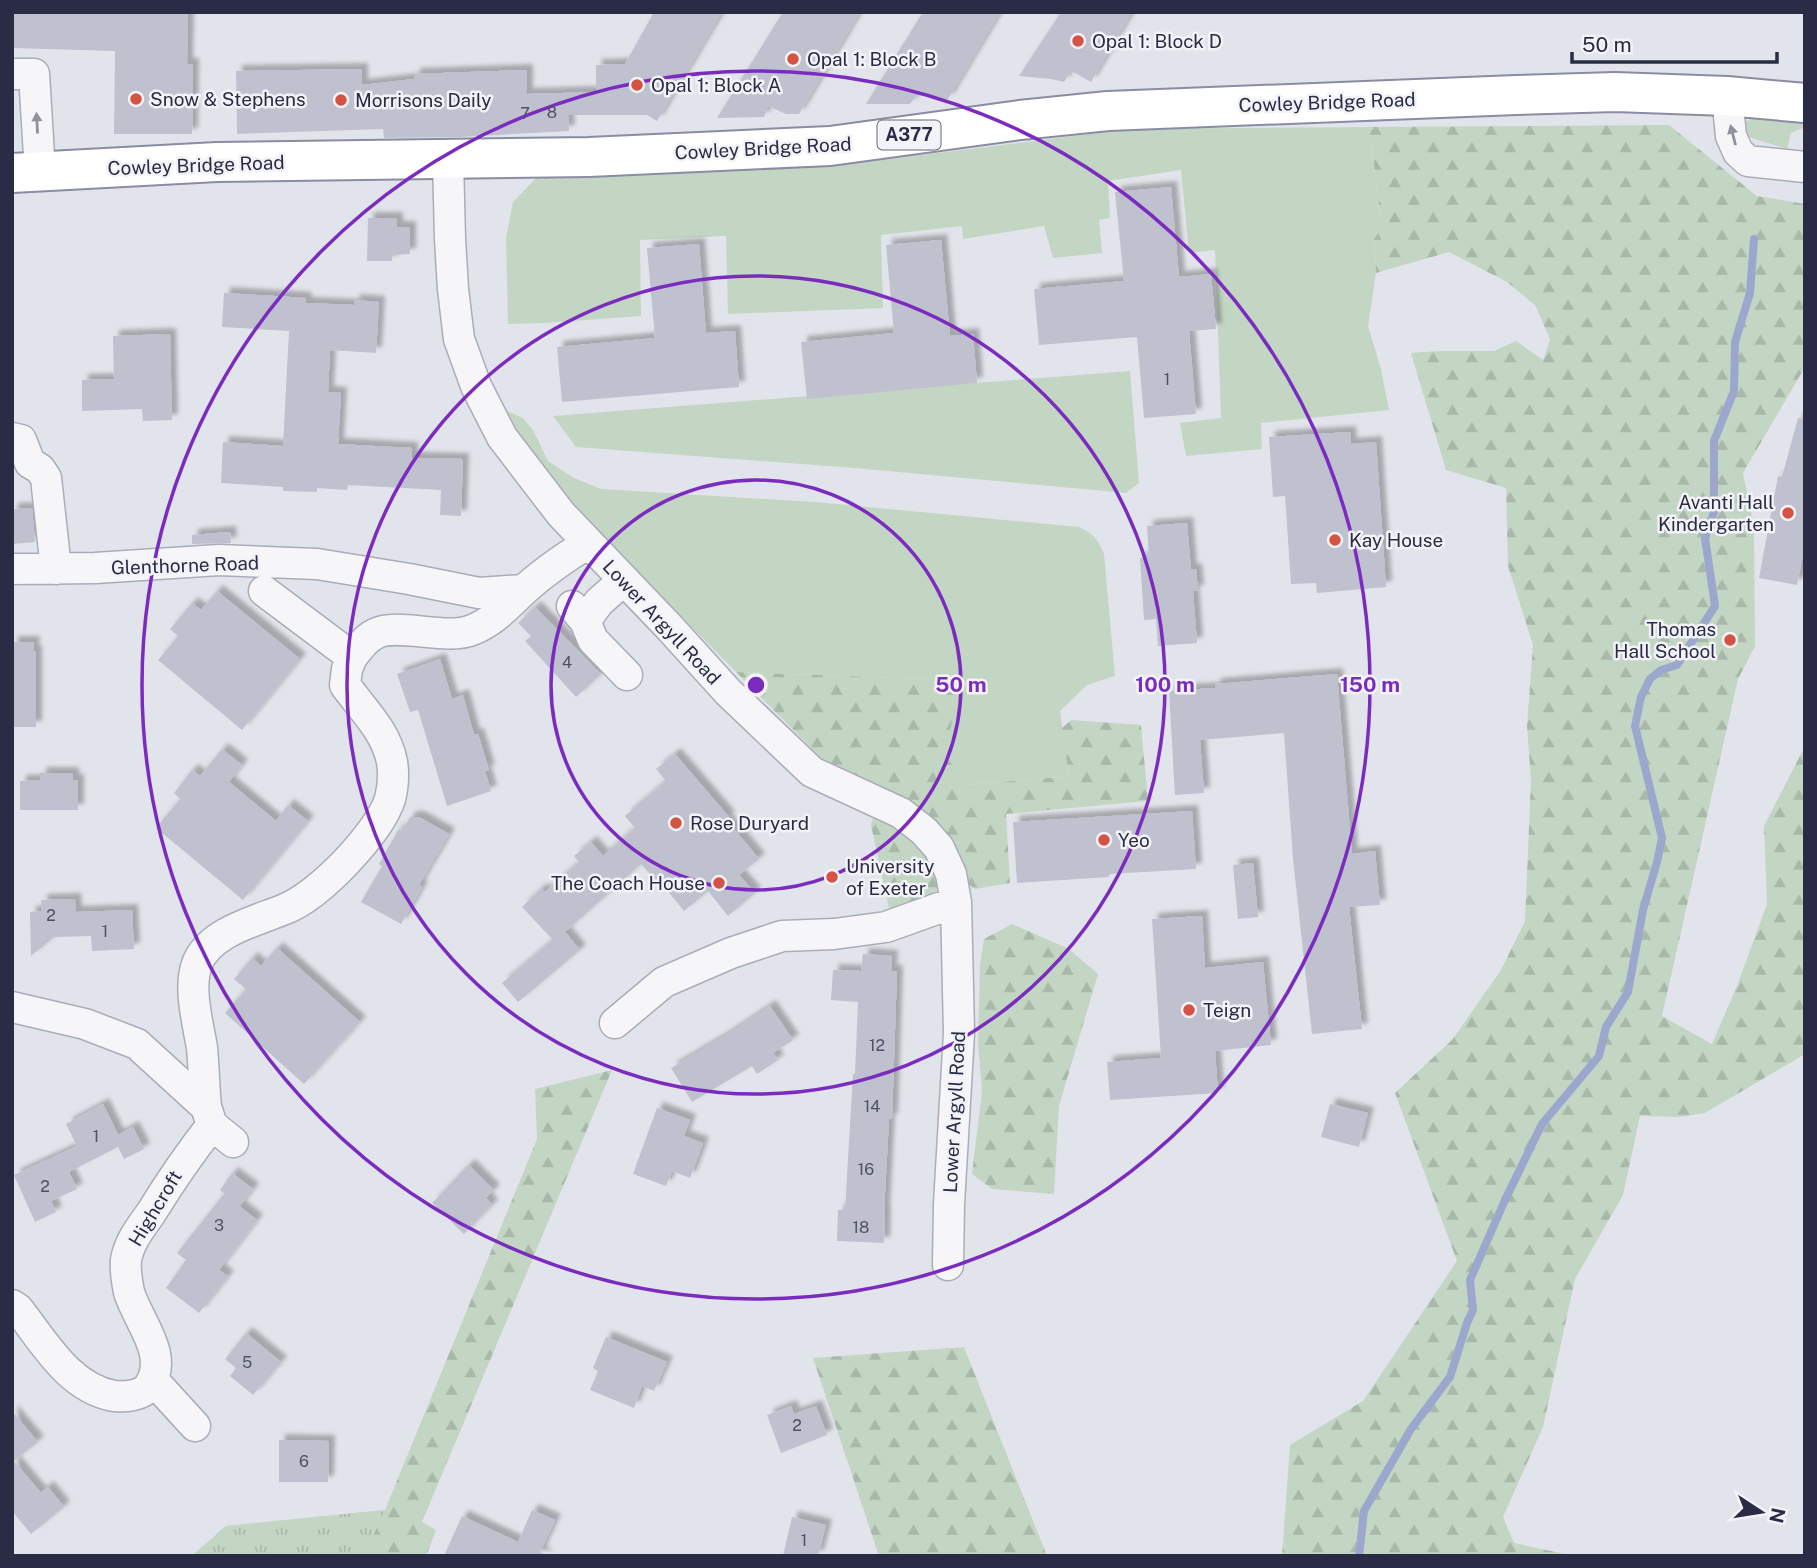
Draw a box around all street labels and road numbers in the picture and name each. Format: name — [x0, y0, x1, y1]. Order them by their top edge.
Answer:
street label: Cowley Bridge Road — [1238, 88, 1416, 116]
road number: A377 — [878, 120, 940, 150]
street label: Cowley Bridge Road — [674, 132, 852, 164]
street label: Cowley Bridge Road — [107, 151, 285, 179]
street label: Glenthorne Road — [111, 551, 259, 579]
street label: Lower Argyll Road — [599, 555, 725, 689]
street label: Lower Argyll Road — [939, 1030, 969, 1194]
street label: Highcroft — [124, 1166, 186, 1250]

